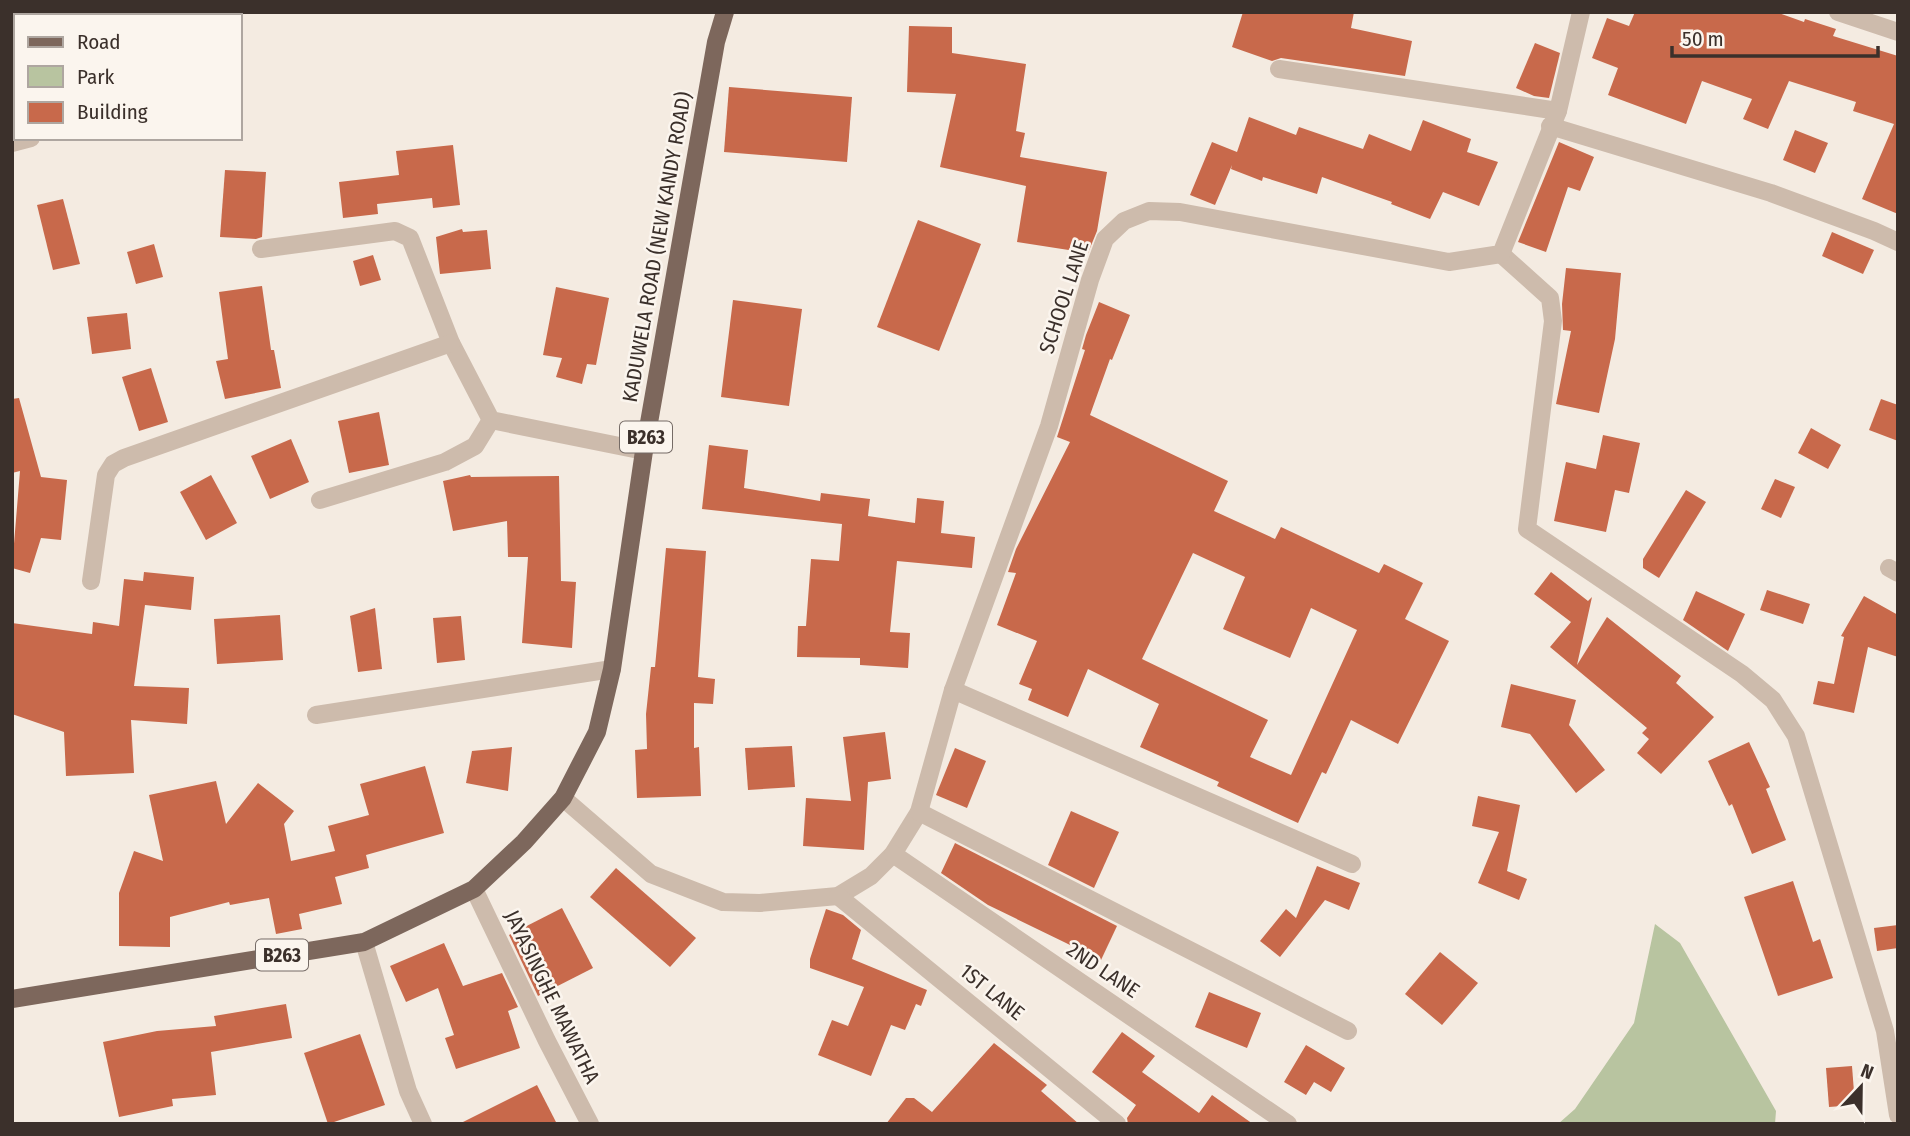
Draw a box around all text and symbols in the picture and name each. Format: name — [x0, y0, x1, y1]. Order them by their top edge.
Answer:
legend — [14, 14, 242, 140]
scale bar — [1672, 14, 1878, 58]
text: 50 m — [1682, 26, 1724, 52]
text: Road — [77, 29, 121, 55]
text: Park — [77, 64, 115, 90]
street label: KADUWELA ROAD (NEW KANDY ROAD) — [617, 90, 697, 404]
text: Building — [77, 99, 148, 125]
street label: SCHOOL LANE — [1034, 237, 1095, 357]
road number: B263 — [620, 422, 672, 452]
street label: JAYASINGHE MAWATHA — [499, 906, 605, 1088]
street label: 2ND LANE — [1062, 936, 1144, 1004]
road number: B263 — [256, 939, 308, 970]
street label: 1ST LANE — [954, 958, 1030, 1026]
north arrow — [1826, 1052, 1896, 1122]
text: N — [1858, 1059, 1877, 1084]

